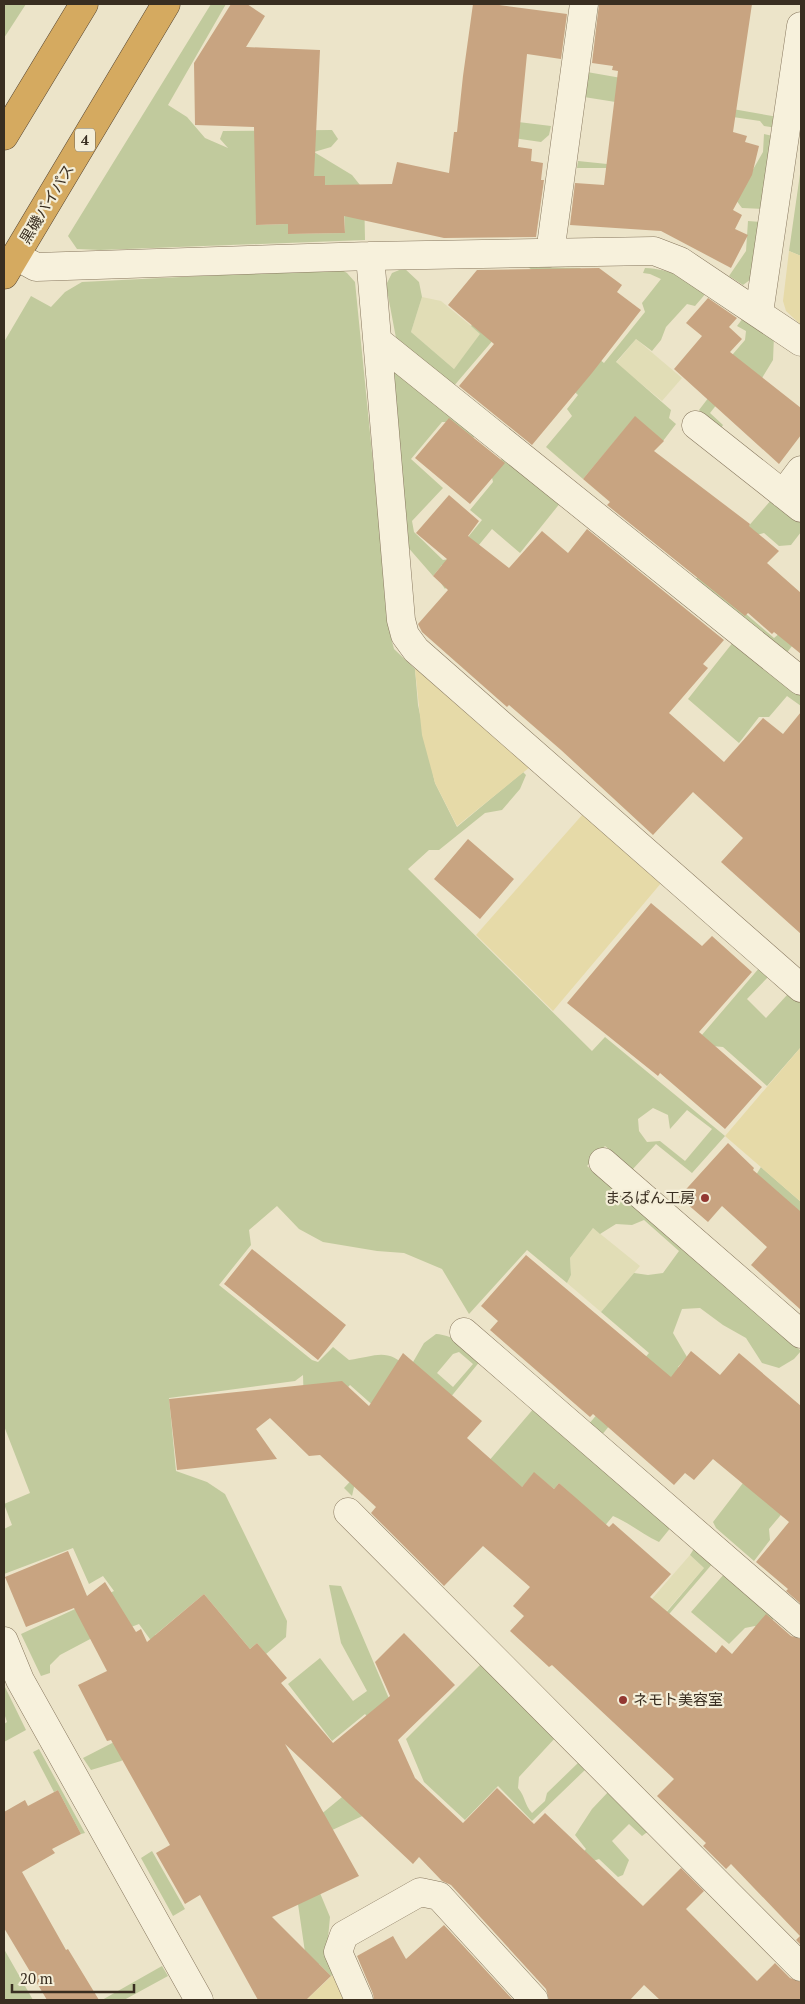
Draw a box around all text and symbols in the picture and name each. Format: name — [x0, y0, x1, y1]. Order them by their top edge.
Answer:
road number: 4 — [75, 128, 95, 152]
street label: 黒磯バイパス — [14, 160, 78, 247]
place label: まるぱん工房 — [605, 1187, 695, 1207]
marker: まるぱん工房 — [699, 1192, 711, 1204]
place label: ネモト美容室 — [633, 1689, 723, 1709]
marker: ネモト美容室 — [617, 1694, 629, 1706]
scale bar — [12, 1962, 135, 1994]
text: 20 m — [20, 1968, 53, 1988]

